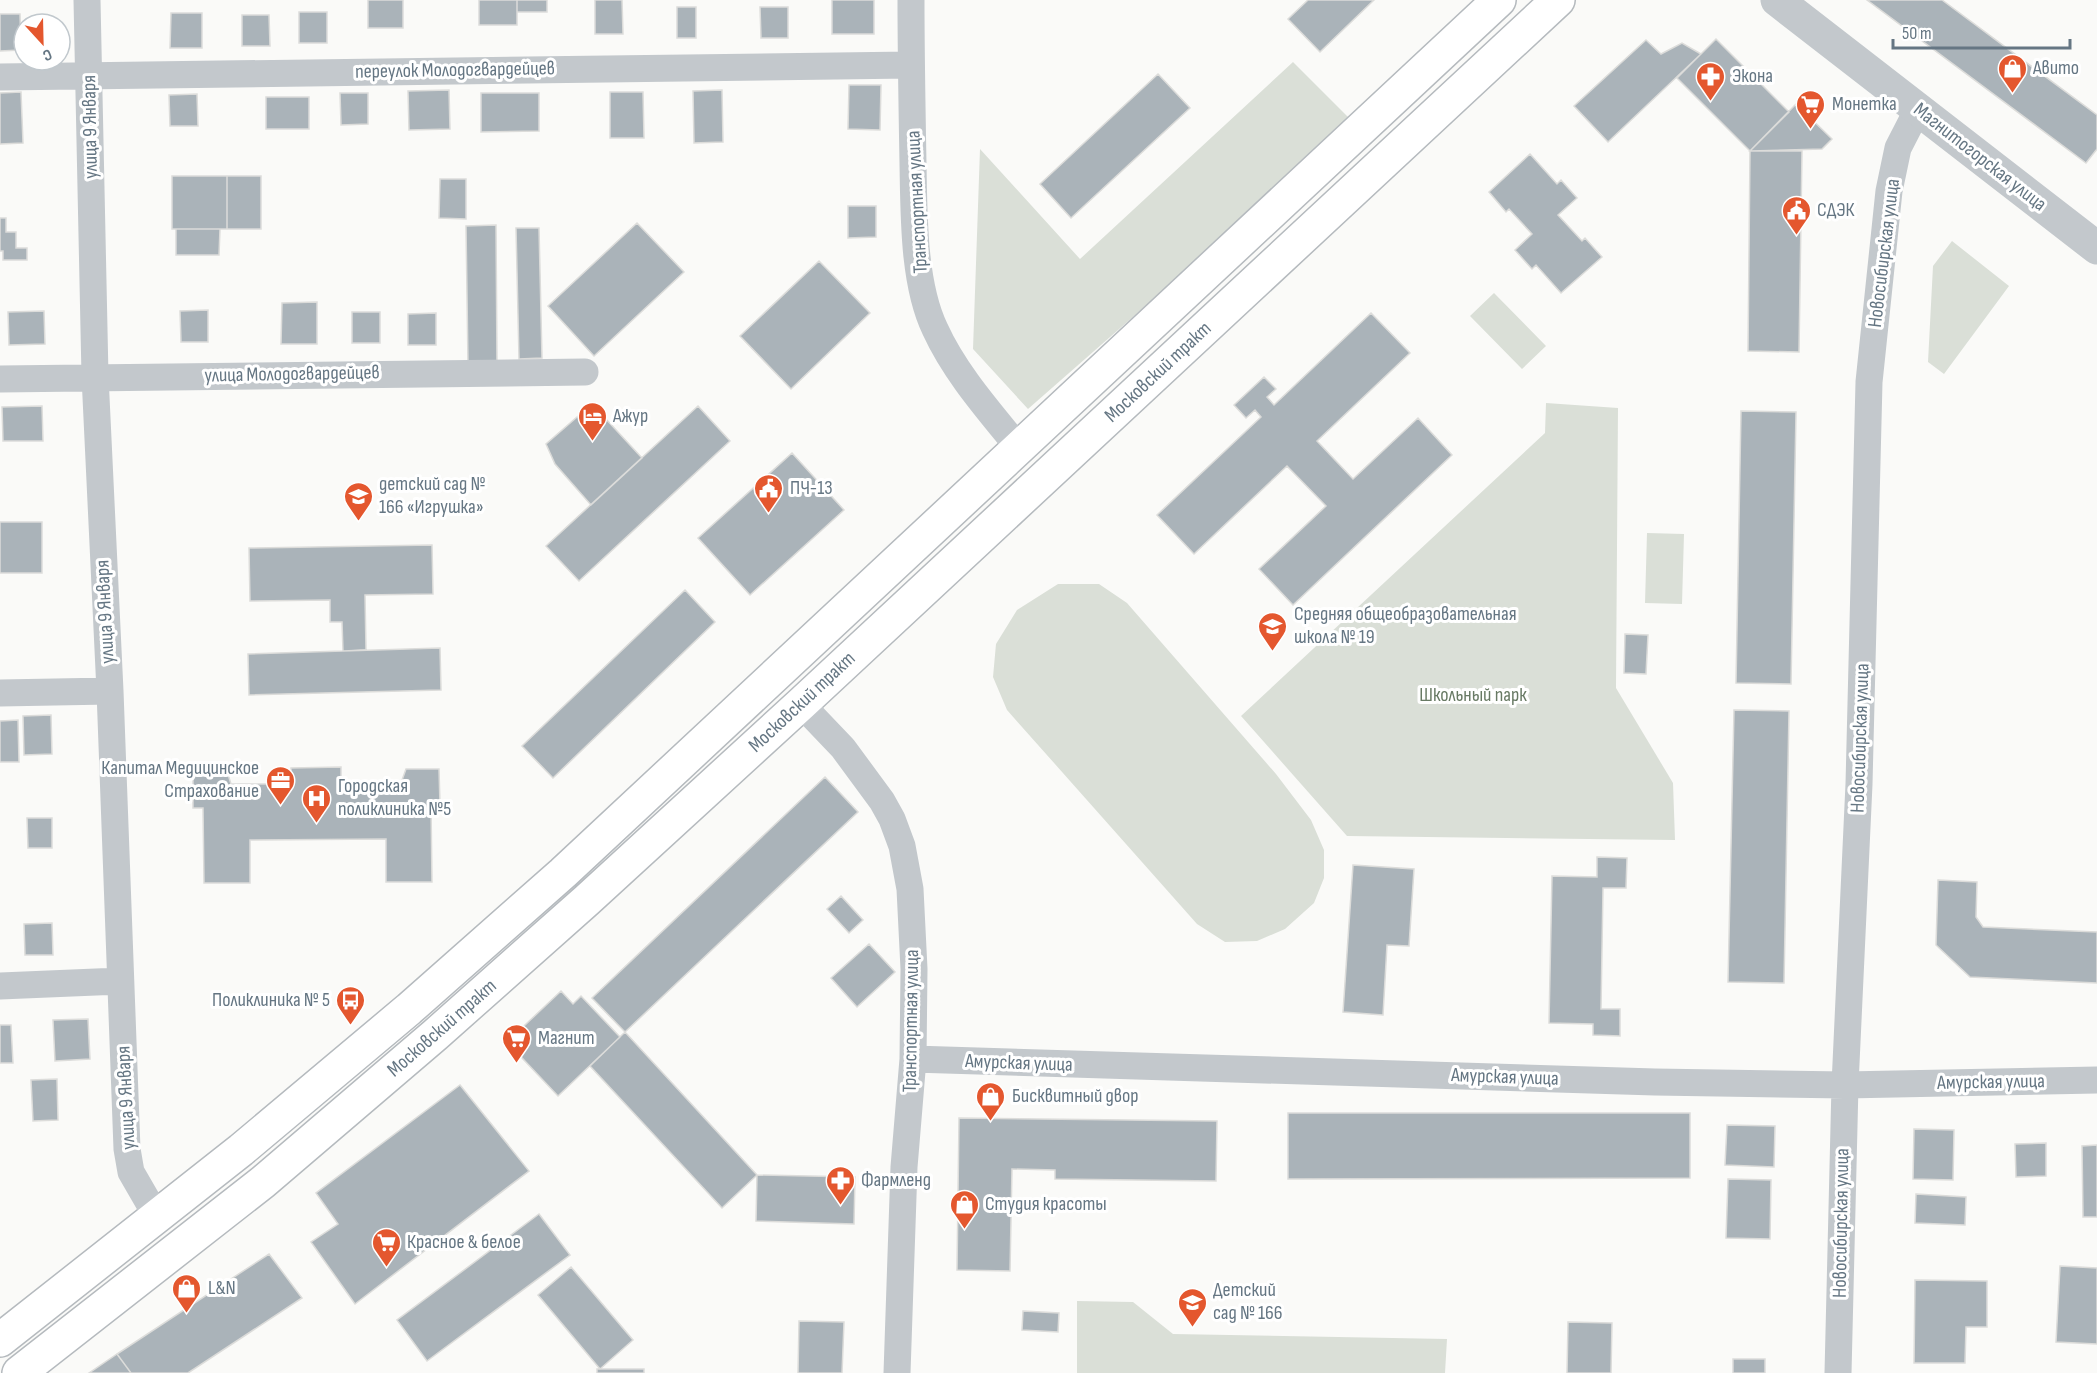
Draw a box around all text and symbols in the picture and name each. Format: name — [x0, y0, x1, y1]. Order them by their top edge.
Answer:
north arrow — [12, 12, 72, 72]
scale bar — [1893, 12, 2070, 50]
text: 50 m — [1902, 23, 1932, 44]
text: С — [40, 44, 54, 65]
shop icon: Авито — [1996, 52, 2028, 94]
street label: переулок Молодогвардейцев — [355, 56, 555, 84]
place label: Авито — [2032, 56, 2079, 80]
pharmacy icon: Экона — [1695, 60, 1727, 102]
place label: Экона — [1732, 64, 1773, 88]
street label: улица 9 Января — [77, 75, 103, 179]
supermarket icon: Монетка — [1795, 88, 1827, 130]
place label: Монетка — [1832, 92, 1897, 116]
street label: Магнитогорская улица — [1909, 98, 2051, 216]
street label: Транспортная улица — [901, 130, 933, 274]
street label: Новосибирская улица — [1863, 177, 1905, 329]
public building icon: СДЭК — [1780, 194, 1812, 236]
place label: СДЭК — [1817, 198, 1855, 222]
street label: Московский тракт — [1100, 317, 1216, 427]
street label: улица Молодогвардейцев — [204, 360, 380, 388]
hotel icon: Ажур — [576, 400, 608, 442]
place label: Ажур — [612, 404, 648, 428]
place label: детский сад № 166 «Игрушка» — [379, 472, 486, 519]
public building icon: ПЧ-13 — [753, 472, 785, 514]
place label: ПЧ-13 — [790, 476, 833, 500]
school or university icon: детский сад № 166 «Игрушка» — [342, 480, 374, 522]
street label: улица 9 Января — [90, 559, 120, 665]
place label: Средняя общеобразовательная школа № 19 — [1294, 602, 1517, 649]
school or university icon: Средняя общеобразовательная школа № 19 — [1257, 610, 1289, 652]
street label: Московский тракт — [744, 647, 860, 757]
street label: Новосибирская улица — [1845, 663, 1875, 813]
park label: Школьный парк — [1419, 683, 1527, 707]
place label: Капитал Медицинское Страхование — [101, 756, 259, 803]
office icon: Капитал Медицинское Страхование — [264, 764, 296, 806]
place label: Городская поликлиника №5 — [338, 774, 451, 821]
hospital icon: Городская поликлиника №5 — [301, 782, 333, 824]
street label: Транспортная улица — [898, 949, 924, 1093]
street label: Московский тракт — [383, 974, 501, 1082]
bus stop icon: Поликлиника № 5 — [335, 984, 367, 1026]
place label: Поликлиника № 5 — [212, 988, 330, 1012]
supermarket icon: Магнит — [501, 1022, 533, 1064]
place label: Магнит — [538, 1026, 595, 1050]
street label: улица 9 Января — [111, 1045, 141, 1151]
street label: Амурская улица — [964, 1049, 1073, 1077]
street label: Амурская улица — [1450, 1063, 1559, 1091]
street label: Амурская улица — [1936, 1069, 2045, 1095]
shop icon: Бисквитный двор — [975, 1080, 1007, 1122]
place label: Бисквитный двор — [1012, 1084, 1139, 1108]
street label: Новосибирская улица — [1828, 1148, 1854, 1298]
pharmacy icon: Фармленд — [824, 1164, 856, 1206]
place label: Фармленд — [861, 1168, 931, 1192]
shop icon: Студия красоты — [948, 1188, 980, 1230]
place label: Студия красоты — [985, 1192, 1107, 1216]
supermarket icon: Красное & белое — [370, 1226, 402, 1268]
place label: Красное & белое — [407, 1230, 521, 1254]
shop icon: L&N — [171, 1272, 203, 1314]
place label: L&N — [208, 1276, 236, 1300]
place label: Детский сад № 166 — [1213, 1278, 1283, 1325]
school or university icon: Детский сад № 166 — [1176, 1286, 1208, 1328]

